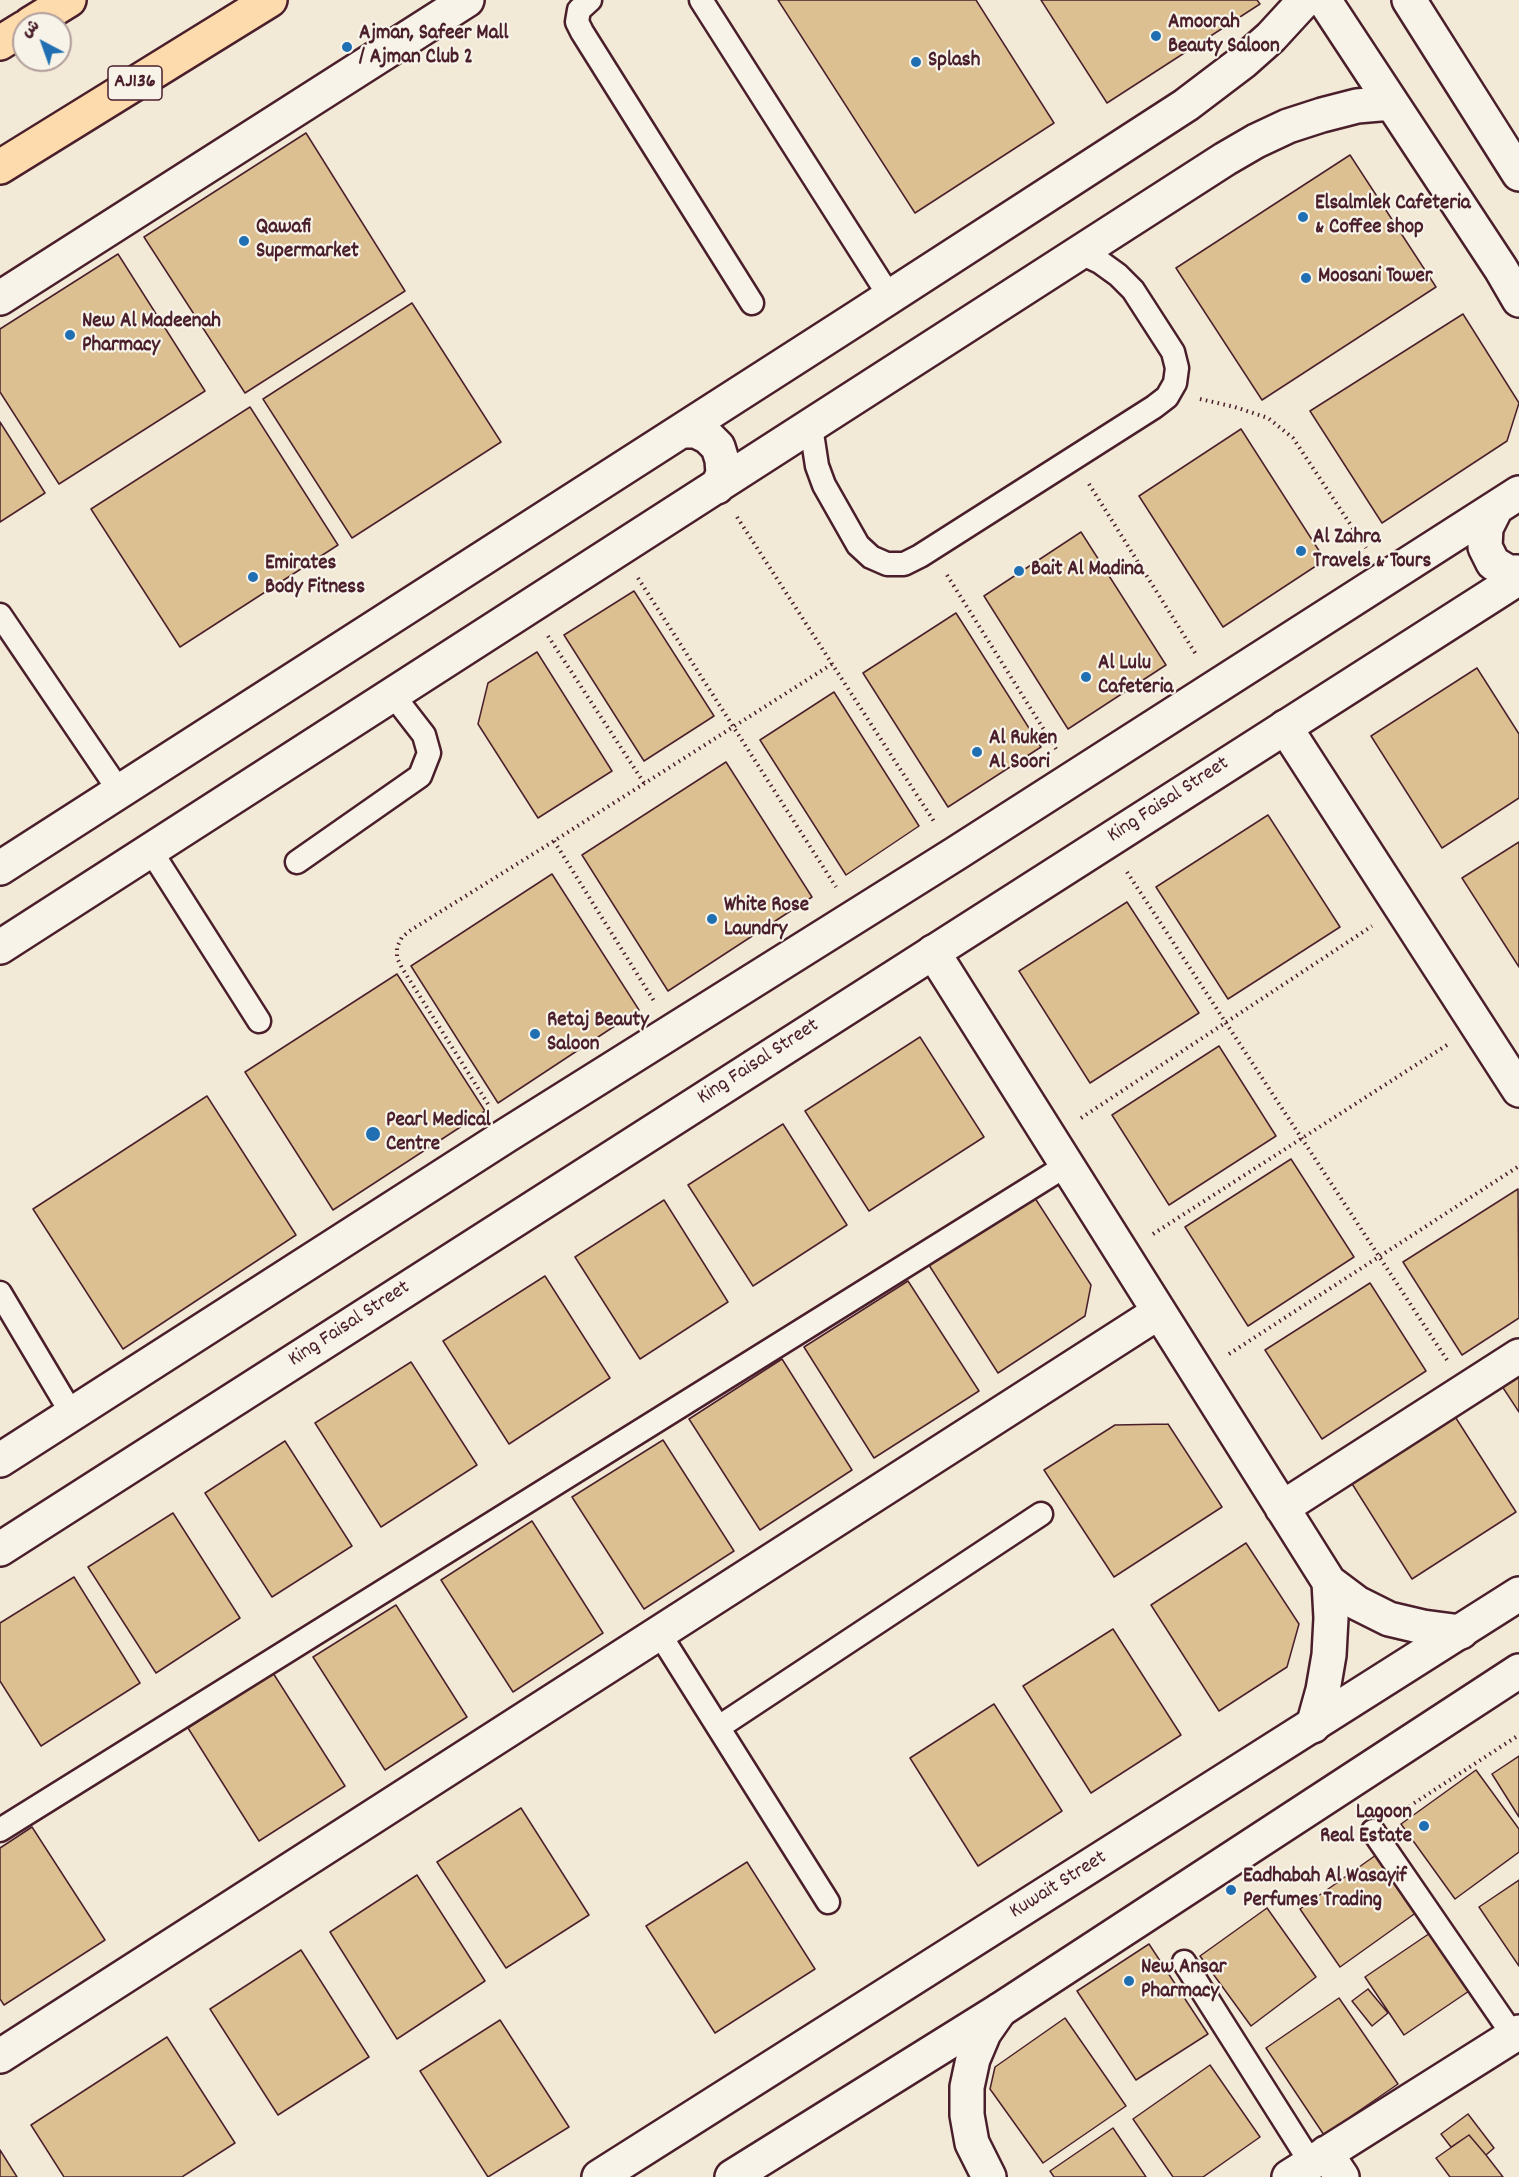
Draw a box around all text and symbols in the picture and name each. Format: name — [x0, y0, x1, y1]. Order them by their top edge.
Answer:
place label: Amoorah Beauty Saloon — [1168, 11, 1280, 61]
north arrow — [12, 12, 72, 72]
text: ش — [17, 15, 45, 44]
place label: Ajman, Safeer Mall / Ajman Club 2 — [359, 22, 508, 72]
marker: Amoorah Beauty Saloon — [1149, 29, 1163, 43]
marker: Ajman, Safeer Mall / Ajman Club 2 — [340, 40, 354, 54]
place label: Splash — [928, 49, 980, 75]
marker: Splash — [909, 55, 923, 69]
road number: AJ136 — [108, 66, 162, 100]
place label: Elsalmlek Cafeteria & Coffee shop — [1315, 192, 1471, 242]
marker: Elsalmlek Cafeteria & Coffee shop — [1296, 210, 1310, 224]
place label: Qawafi Supermarket — [256, 216, 359, 266]
marker: Qawafi Supermarket — [237, 234, 251, 248]
place label: Moosani Tower — [1318, 265, 1432, 291]
marker: Moosani Tower — [1299, 271, 1313, 285]
place label: New Al Madeenah Pharmacy — [82, 310, 221, 360]
marker: New Al Madeenah Pharmacy — [63, 328, 77, 342]
place label: Al Zahra Travels & Tours — [1313, 526, 1431, 576]
marker: Al Zahra Travels & Tours — [1294, 544, 1308, 558]
place label: Emirates Body Fitness — [265, 552, 365, 602]
place label: Bait Al Madina — [1031, 558, 1144, 584]
marker: Bait Al Madina — [1012, 564, 1026, 578]
marker: Emirates Body Fitness — [246, 570, 260, 584]
place label: Al Lulu Cafeteria — [1098, 652, 1173, 702]
marker: Al Lulu Cafeteria — [1079, 670, 1093, 684]
place label: Al Ruken Al Soori — [989, 727, 1057, 777]
marker: Al Ruken Al Soori — [970, 745, 984, 759]
street label: King Faisal Street — [1103, 752, 1235, 850]
place label: White Rose Laundry — [724, 894, 809, 944]
marker: White Rose Laundry — [705, 912, 719, 926]
place label: Retaj Beauty Saloon — [547, 1009, 649, 1059]
street label: King Faisal Street — [693, 1014, 825, 1112]
marker: Retaj Beauty Saloon — [528, 1027, 542, 1041]
place label: Pearl Medical Centre — [386, 1109, 491, 1159]
marker: Pearl Medical Centre — [364, 1125, 382, 1143]
street label: King Faisal Street — [284, 1276, 416, 1374]
place label: Lagoon Real Estate — [1320, 1801, 1412, 1851]
marker: Lagoon Real Estate — [1417, 1819, 1431, 1833]
street label: Kuwait Street — [1006, 1846, 1112, 1926]
place label: Eadhabah Al Wasayif Perfumes Trading — [1243, 1865, 1407, 1915]
marker: Eadhabah Al Wasayif Perfumes Trading — [1224, 1883, 1238, 1897]
place label: New Ansar Pharmacy — [1141, 1956, 1227, 2006]
marker: New Ansar Pharmacy — [1122, 1974, 1136, 1988]

